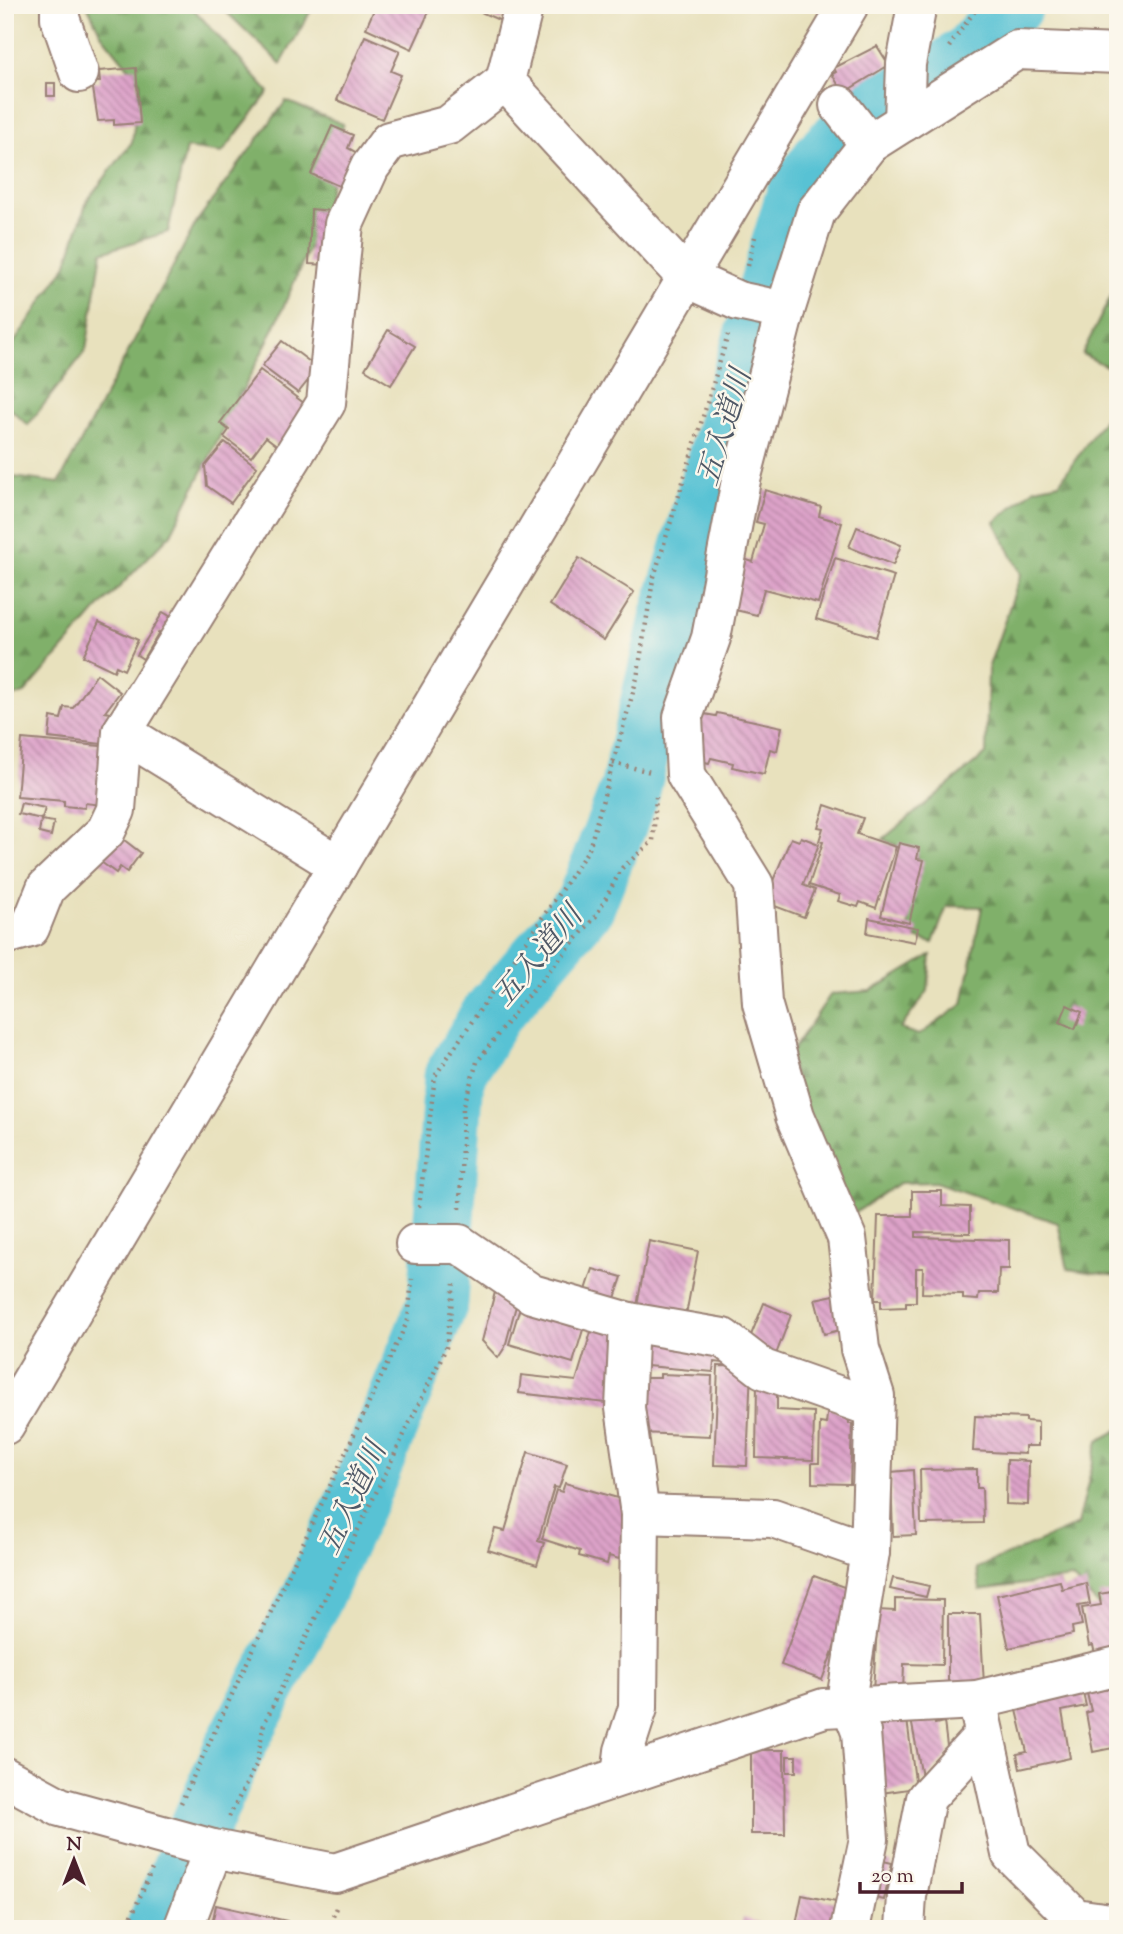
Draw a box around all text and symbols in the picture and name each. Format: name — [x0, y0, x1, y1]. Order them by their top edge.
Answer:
water label: 五入道川 — [688, 361, 765, 492]
water label: 五入道川 — [484, 895, 596, 1017]
water label: 五入道川 — [309, 1433, 400, 1562]
north arrow — [38, 1826, 108, 1896]
text: N — [66, 1832, 82, 1859]
scale bar — [860, 1850, 962, 1894]
text: 20 m — [871, 1862, 914, 1892]

